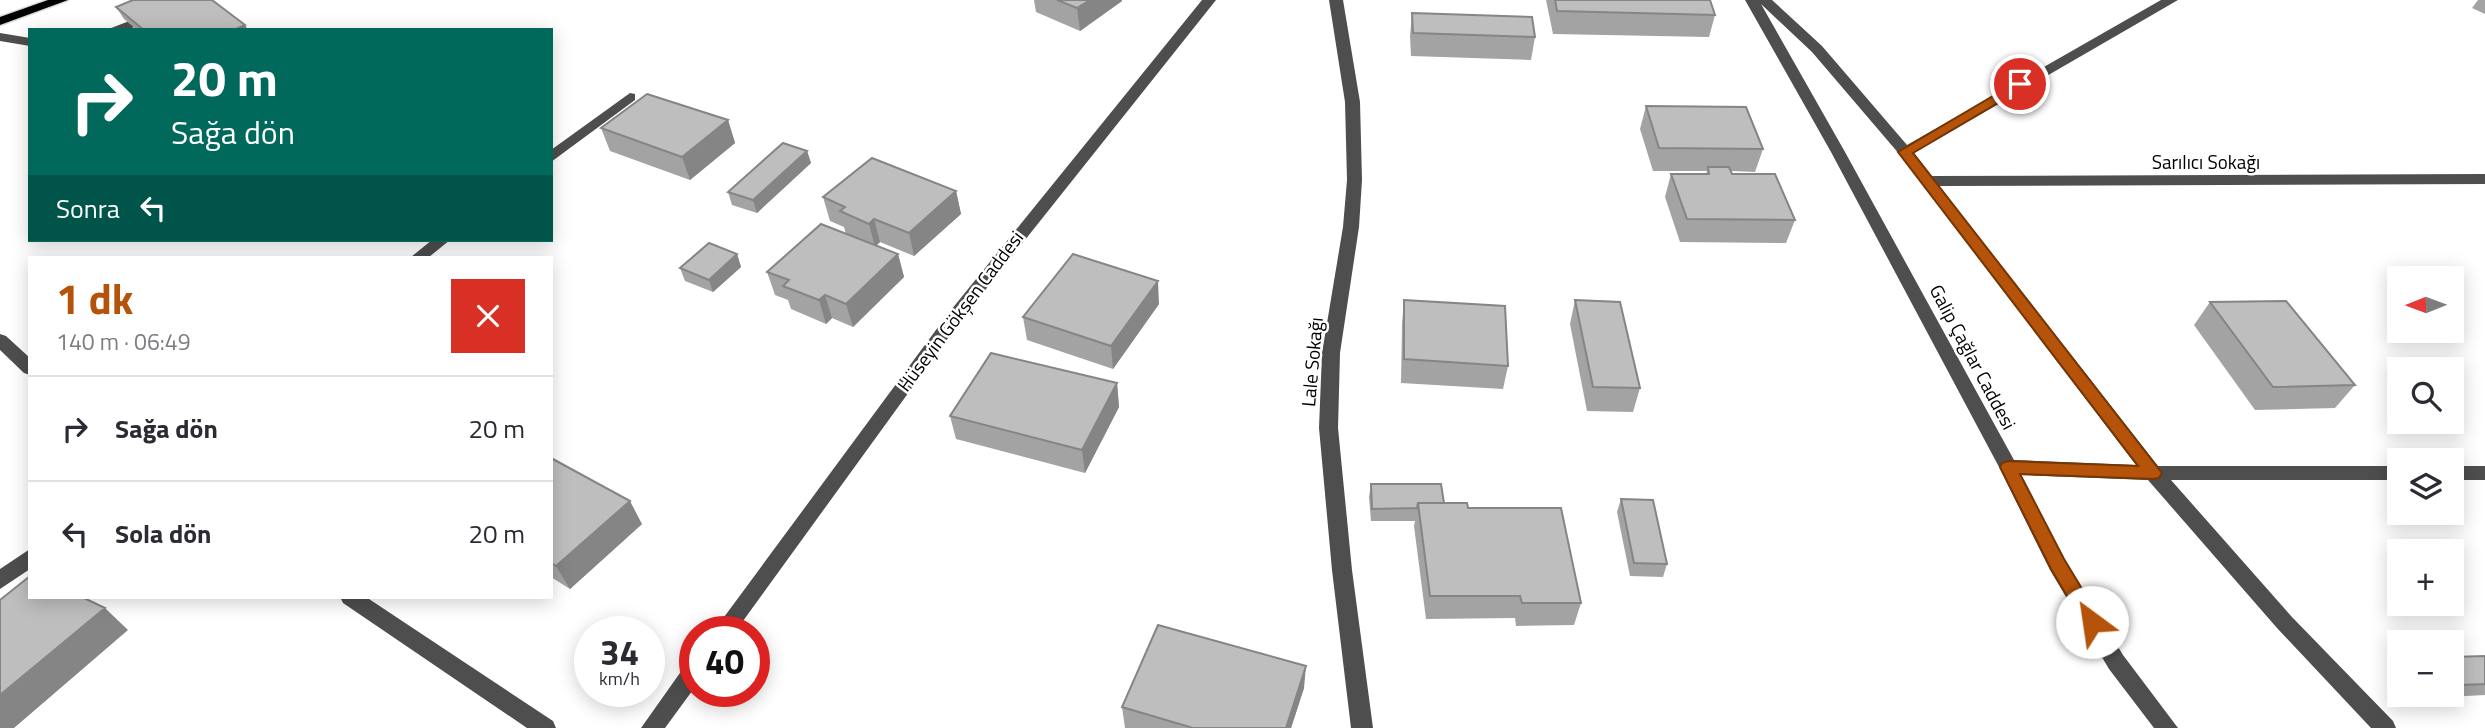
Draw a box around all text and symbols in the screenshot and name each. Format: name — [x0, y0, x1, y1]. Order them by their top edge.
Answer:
text: 20 m — [171, 40, 278, 115]
pin — [1990, 54, 2050, 114]
icon: right — [56, 56, 147, 147]
icon: arrive — [2001, 65, 2039, 103]
text: Sağa dön — [171, 108, 295, 156]
street label: Sarılıcı Sokağı — [2152, 147, 2260, 176]
text: Sonra — [56, 189, 120, 228]
icon: left — [134, 189, 172, 227]
street label: Hüseyin Gökşen Caddesi — [889, 224, 1030, 397]
text: 1 dk — [56, 266, 133, 330]
north arrow — [2387, 266, 2464, 343]
map controls — [2387, 266, 2464, 707]
button: close — [451, 279, 525, 353]
street label: Galip Çağlar Caddesi — [1923, 279, 2024, 435]
street label: Lale Sokağı — [1293, 316, 1330, 408]
text: 140 m · 06:49 — [56, 324, 191, 359]
button: search — [2387, 357, 2464, 434]
text: Sağa dön — [115, 409, 218, 448]
text: 20 m — [468, 409, 525, 448]
icon: right — [56, 410, 94, 448]
button: layers — [2387, 448, 2464, 525]
text: Sola dön — [115, 514, 212, 553]
text: 20 m — [468, 514, 525, 553]
icon: left — [56, 515, 94, 553]
button: + — [2387, 539, 2464, 616]
position arrow — [2055, 585, 2129, 659]
speed limit sign: 40 — [679, 616, 770, 707]
text: 34 — [600, 625, 639, 679]
button: − — [2387, 630, 2464, 707]
text: km/h — [599, 665, 640, 692]

